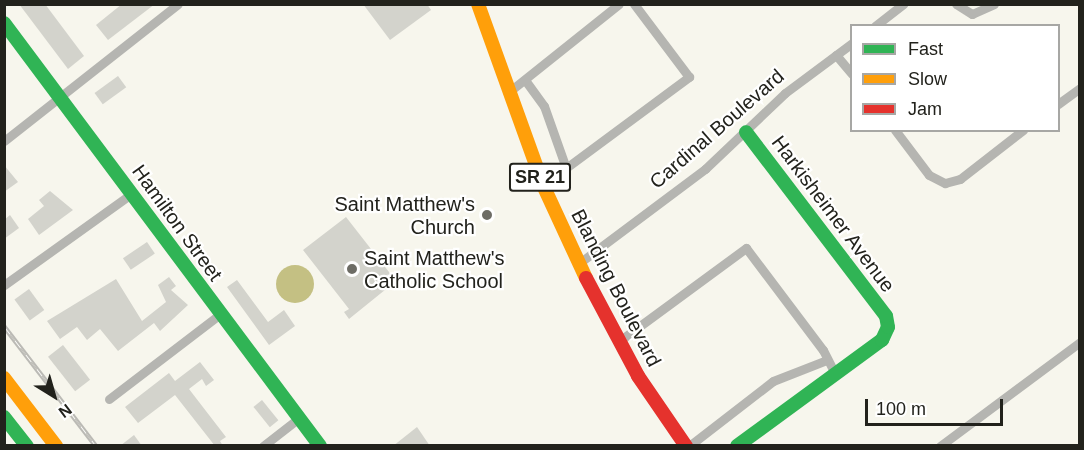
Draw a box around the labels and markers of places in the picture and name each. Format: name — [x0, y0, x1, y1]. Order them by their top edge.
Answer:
place label: Saint Matthew's Church — [334, 192, 475, 239]
marker: Saint Matthew's Church — [480, 208, 494, 222]
place label: Saint Matthew's Catholic School — [364, 246, 505, 293]
marker: Saint Matthew's Catholic School — [345, 262, 359, 276]

